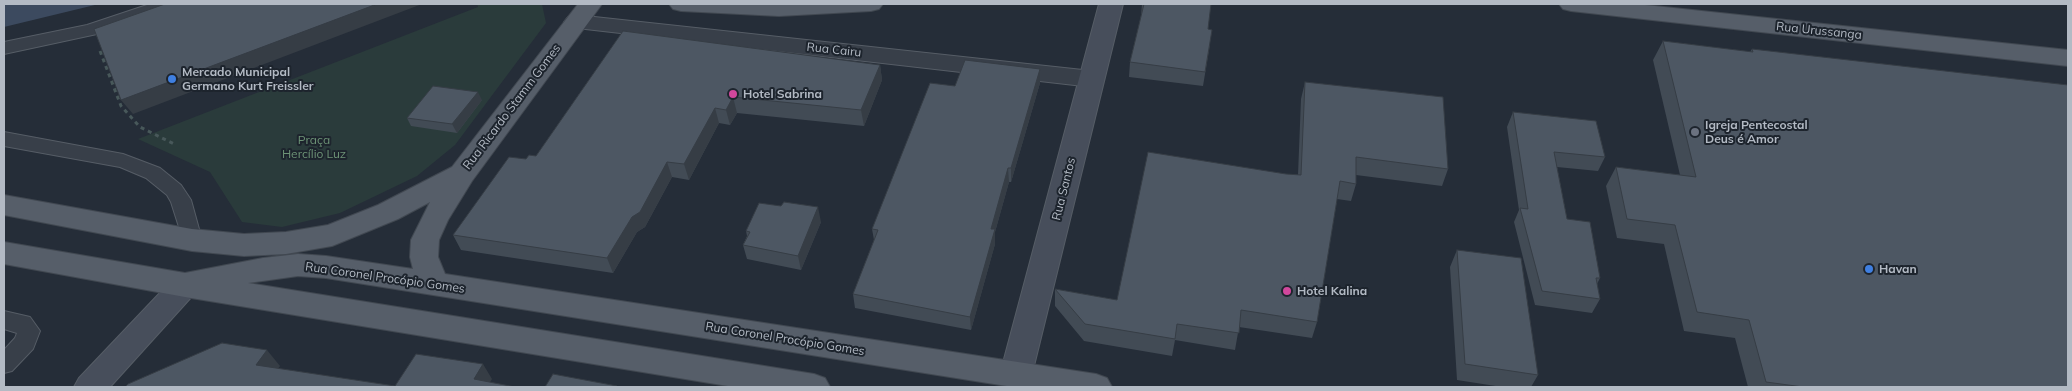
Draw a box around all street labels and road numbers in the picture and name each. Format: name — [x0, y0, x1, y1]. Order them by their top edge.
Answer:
street label: Rua Urussanga — [1775, 19, 1863, 43]
street label: Rua Cairu — [806, 40, 862, 60]
street label: Rua Ricardo Stamm Gomes — [460, 42, 564, 172]
street label: Rua Santos — [1049, 156, 1079, 222]
street label: Rua Coronel Procópio Gomes — [304, 260, 466, 296]
street label: Rua Coronel Procópio Gomes — [704, 319, 866, 359]

